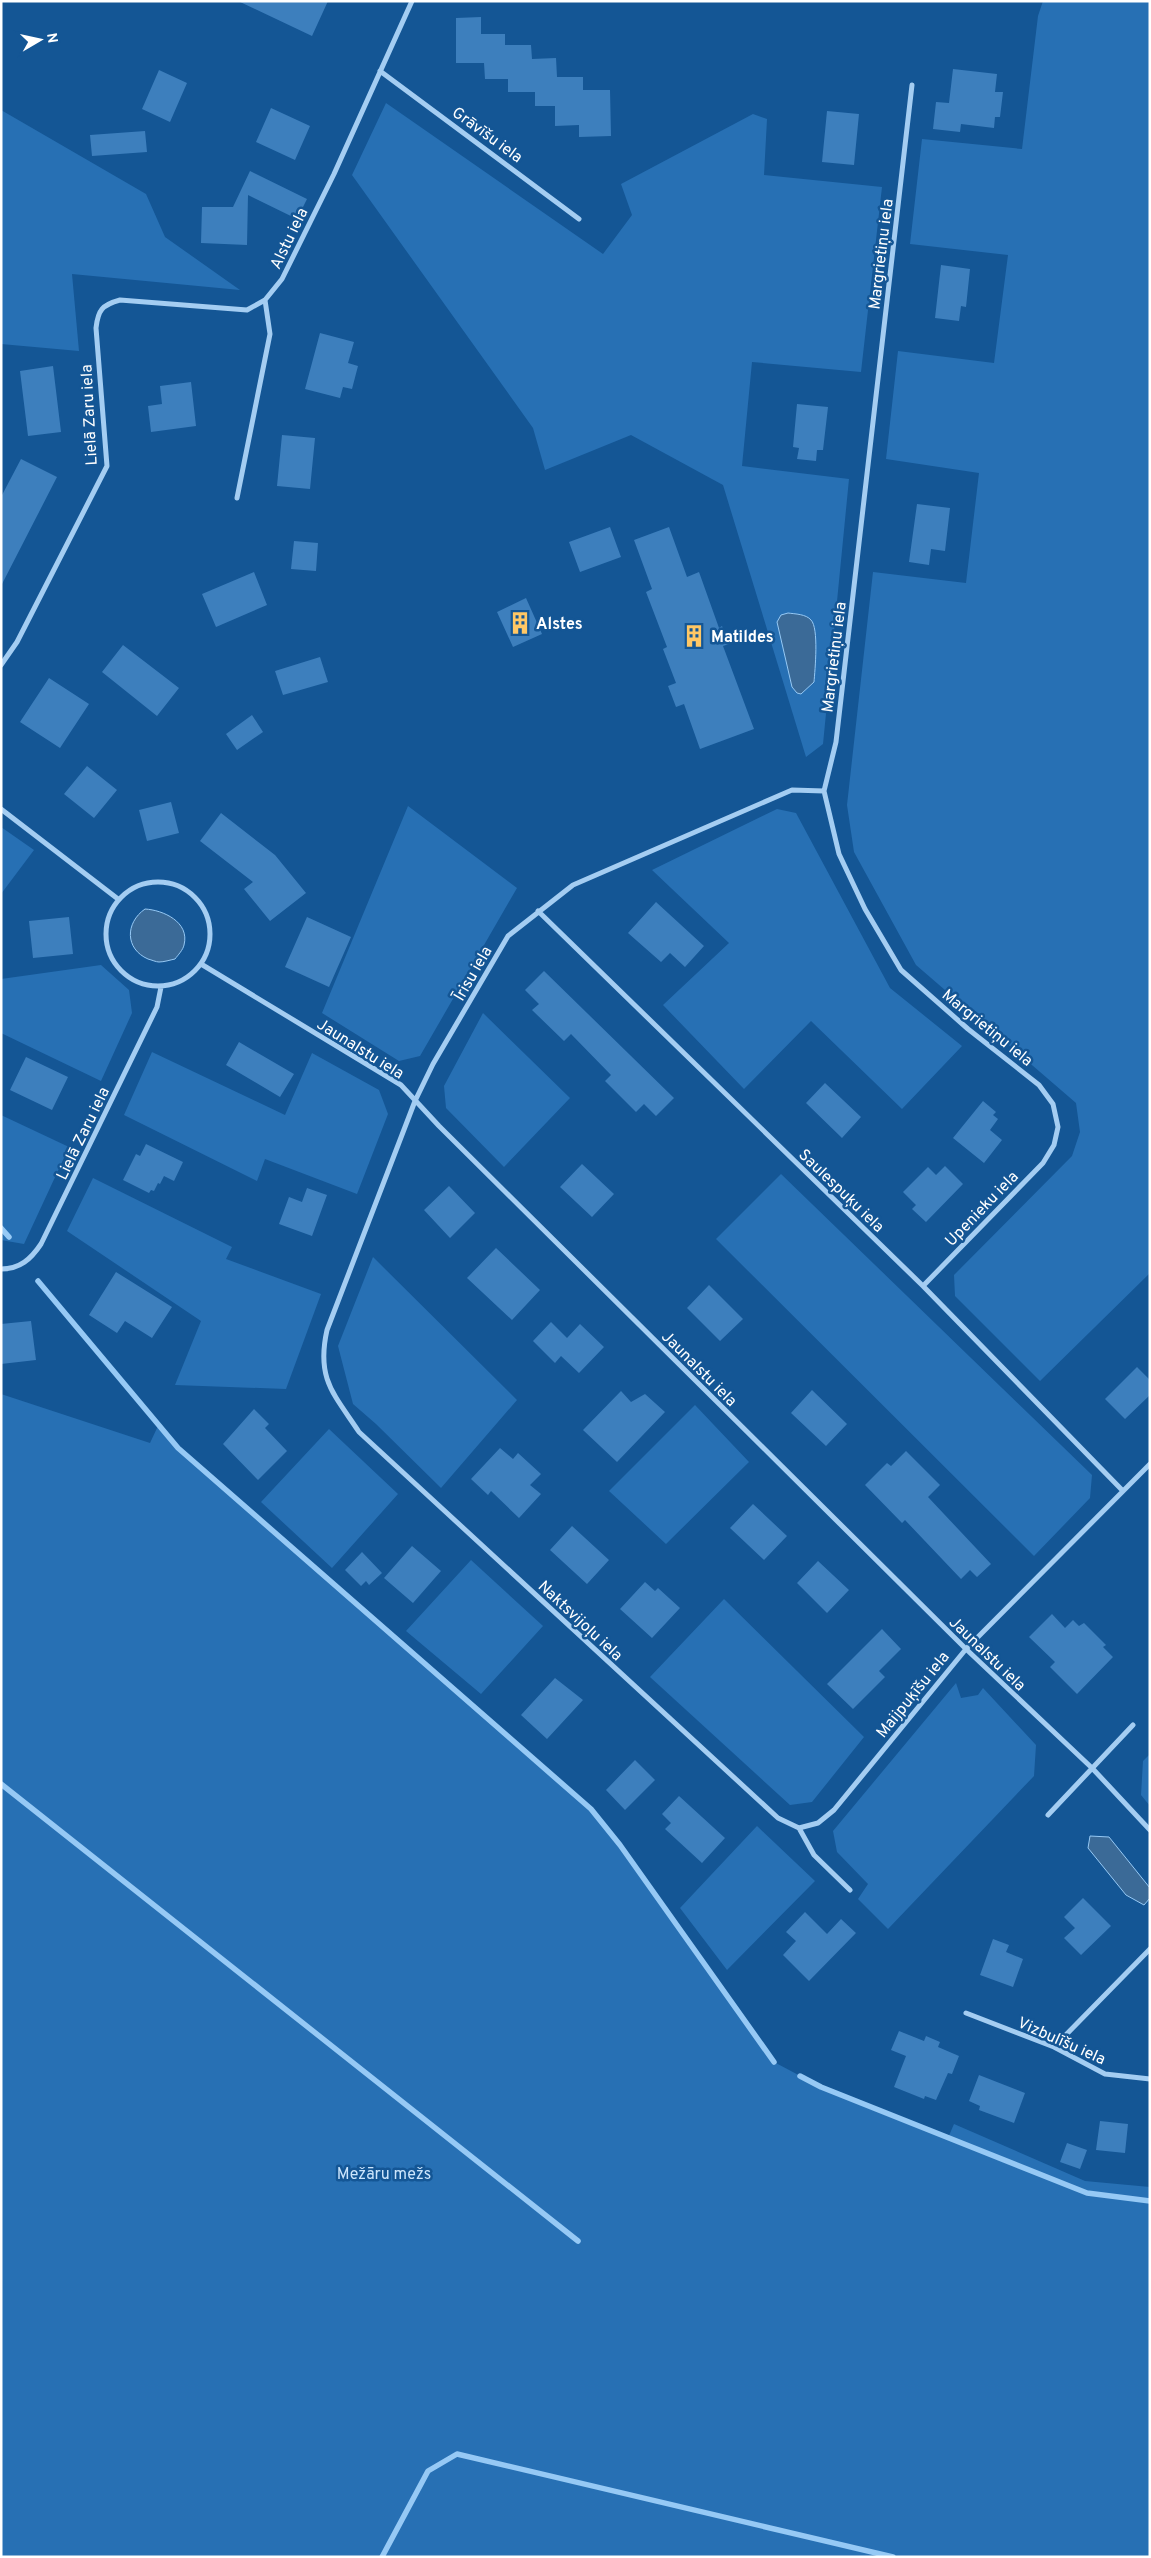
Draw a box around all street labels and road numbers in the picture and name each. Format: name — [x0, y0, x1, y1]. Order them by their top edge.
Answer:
street label: Grāvīšu iela — [448, 103, 526, 168]
street label: Margrietiņu iela — [865, 198, 899, 311]
street label: Alstu iela — [266, 205, 313, 273]
street label: Lielā Zaru iela — [77, 364, 103, 466]
street label: Margrietiņu iela — [818, 601, 852, 714]
street label: Īrisu iela — [448, 942, 497, 1006]
street label: Margrietiņu iela — [937, 986, 1036, 1071]
street label: Jaunalstu iela — [313, 1015, 407, 1084]
street label: Lielā Zaru iela — [53, 1084, 115, 1184]
street label: Saulespuķu iela — [794, 1146, 888, 1237]
street label: Upenieku iela — [942, 1168, 1023, 1251]
street label: Jaunalstu iela — [657, 1327, 741, 1411]
street label: Naktsvijoļu iela — [533, 1577, 626, 1666]
street label: Jaunalstu iela — [944, 1613, 1029, 1696]
street label: Maijpuķīšu iela — [873, 1648, 954, 1743]
street label: Vizbulīšu iela — [1014, 2014, 1108, 2070]

